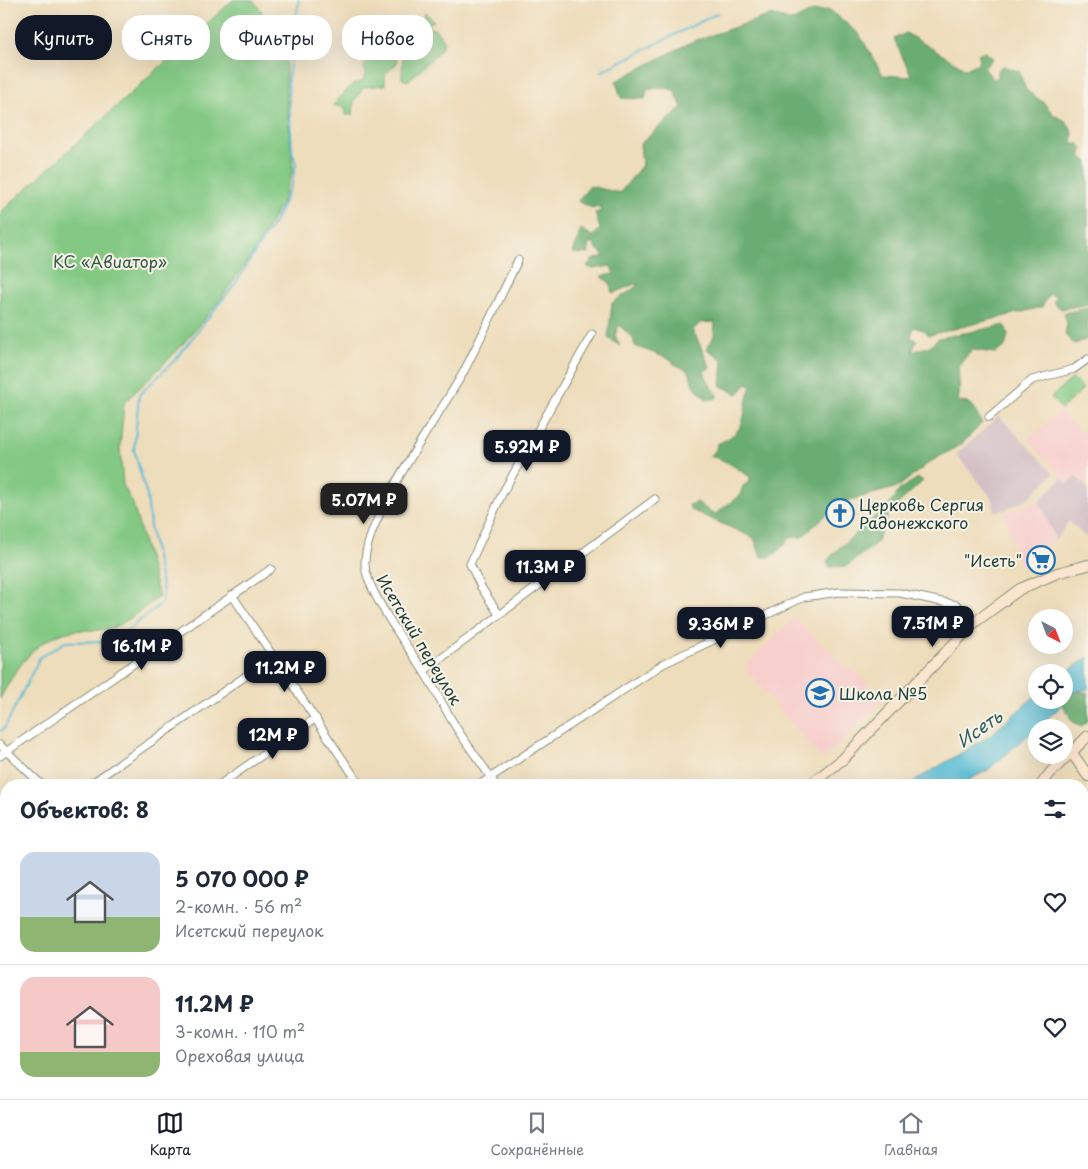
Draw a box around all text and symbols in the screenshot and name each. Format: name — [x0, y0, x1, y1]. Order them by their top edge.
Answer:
chip: Купить — [15, 15, 112, 60]
chip: Снять — [122, 15, 210, 60]
chip: Фильтры — [220, 15, 332, 60]
chip: Новое — [342, 15, 433, 60]
park label: КС «Авиатор» — [53, 249, 167, 273]
pin: 5.92M ₽ — [481, 430, 573, 472]
text: 5.92M ₽ — [495, 434, 559, 458]
pin: 5.07M ₽ — [318, 482, 410, 525]
text: 5.07M ₽ — [331, 487, 397, 511]
place label: Церковь Сергия Радонежского — [859, 492, 984, 534]
church icon: Церковь Сергия Радонежского — [825, 498, 855, 528]
supermarket icon: "Исеть" — [1026, 545, 1056, 575]
place label: "Исеть" — [964, 548, 1022, 572]
pin: 11.3M ₽ — [499, 550, 591, 592]
text: 11.3M ₽ — [516, 554, 574, 578]
street label: Исетский переулок — [371, 569, 469, 709]
pin: 9.36M ₽ — [675, 606, 767, 649]
pin: 7.51M ₽ — [887, 606, 979, 648]
north arrow — [1028, 609, 1072, 654]
map controls — [1028, 609, 1073, 764]
text: 7.51M ₽ — [903, 610, 963, 634]
text: 9.36M ₽ — [688, 611, 754, 635]
pin: 16.1M ₽ — [96, 628, 188, 671]
text: 16.1M ₽ — [112, 633, 172, 657]
pin: 11.2M ₽ — [239, 650, 331, 693]
text: 11.2M ₽ — [255, 655, 315, 679]
button: locate — [1028, 664, 1073, 709]
school or university icon: Школа №5 — [805, 678, 835, 708]
place label: Школа №5 — [839, 681, 927, 705]
water label: Исеть — [951, 702, 1008, 754]
pin: 12M ₽ — [238, 718, 308, 760]
button: layers — [1028, 719, 1073, 764]
text: 12M ₽ — [249, 722, 297, 746]
text: Объектов: 8 — [20, 793, 149, 825]
icon: filters — [1041, 795, 1069, 823]
text: 5 070 000 ₽ — [175, 862, 309, 894]
icon: home — [60, 872, 120, 932]
icon: heart — [1041, 888, 1069, 916]
text: 2-комн. · 56 m² — [175, 894, 302, 918]
text: Исетский переулок — [175, 918, 324, 942]
text: 11.2M ₽ — [175, 987, 254, 1019]
icon: home — [60, 997, 120, 1057]
icon: heart — [1041, 1013, 1069, 1041]
text: 3-комн. · 110 m² — [175, 1019, 305, 1043]
text: Ореховая улица — [175, 1043, 304, 1067]
tab: Карта — [150, 1109, 191, 1160]
tab: Сохранённые — [491, 1109, 584, 1160]
tab: Главная — [884, 1109, 938, 1160]

